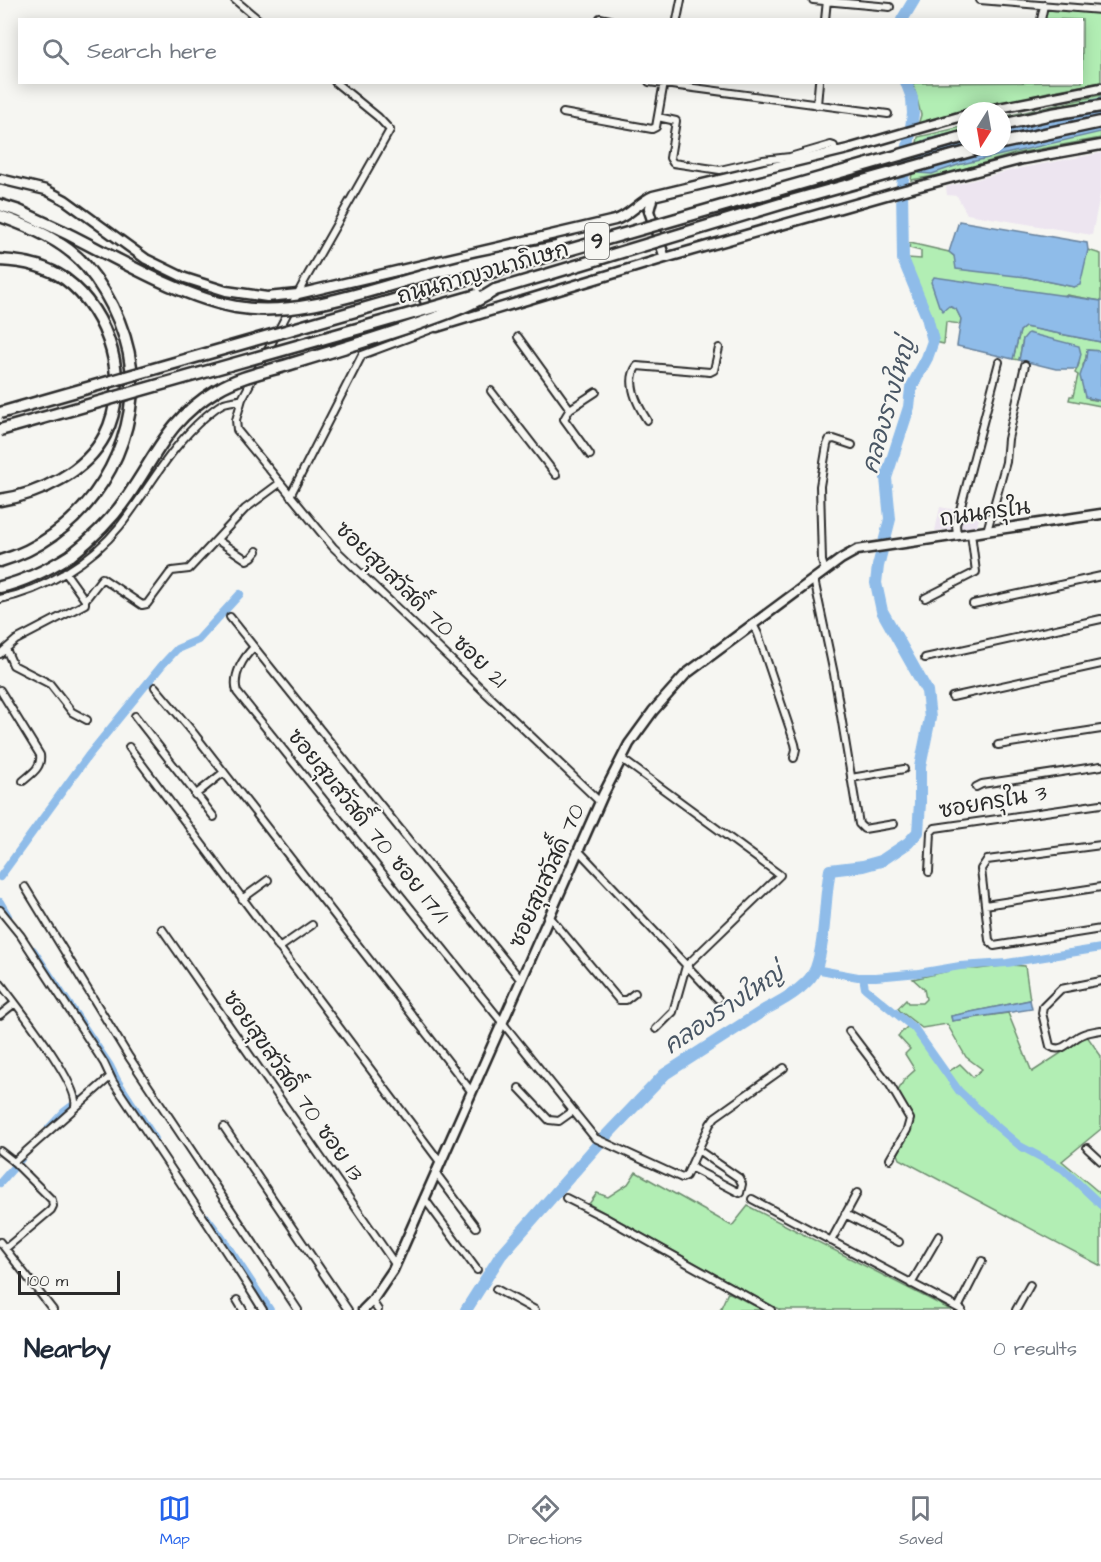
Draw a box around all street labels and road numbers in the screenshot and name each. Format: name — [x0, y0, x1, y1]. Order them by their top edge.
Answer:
road number: 9 — [585, 223, 609, 259]
street label: ถนนกาญจนาภิเษก — [393, 234, 573, 312]
street label: ถนนครุใน — [938, 491, 1032, 535]
street label: ซอยสุขสวัสดิ์ 70 ซอย 21 — [328, 511, 518, 696]
street label: ซอยสุขสวัสดิ์ 70 ซอย 17/1 — [280, 719, 460, 930]
street label: ซอยครุใน 3 — [937, 777, 1049, 827]
street label: ซอยสุขสวัสดิ์ 70 — [497, 797, 593, 953]
street label: ซอยสุขสวัสดิ์ 70 ซอย 13 — [215, 981, 375, 1188]

